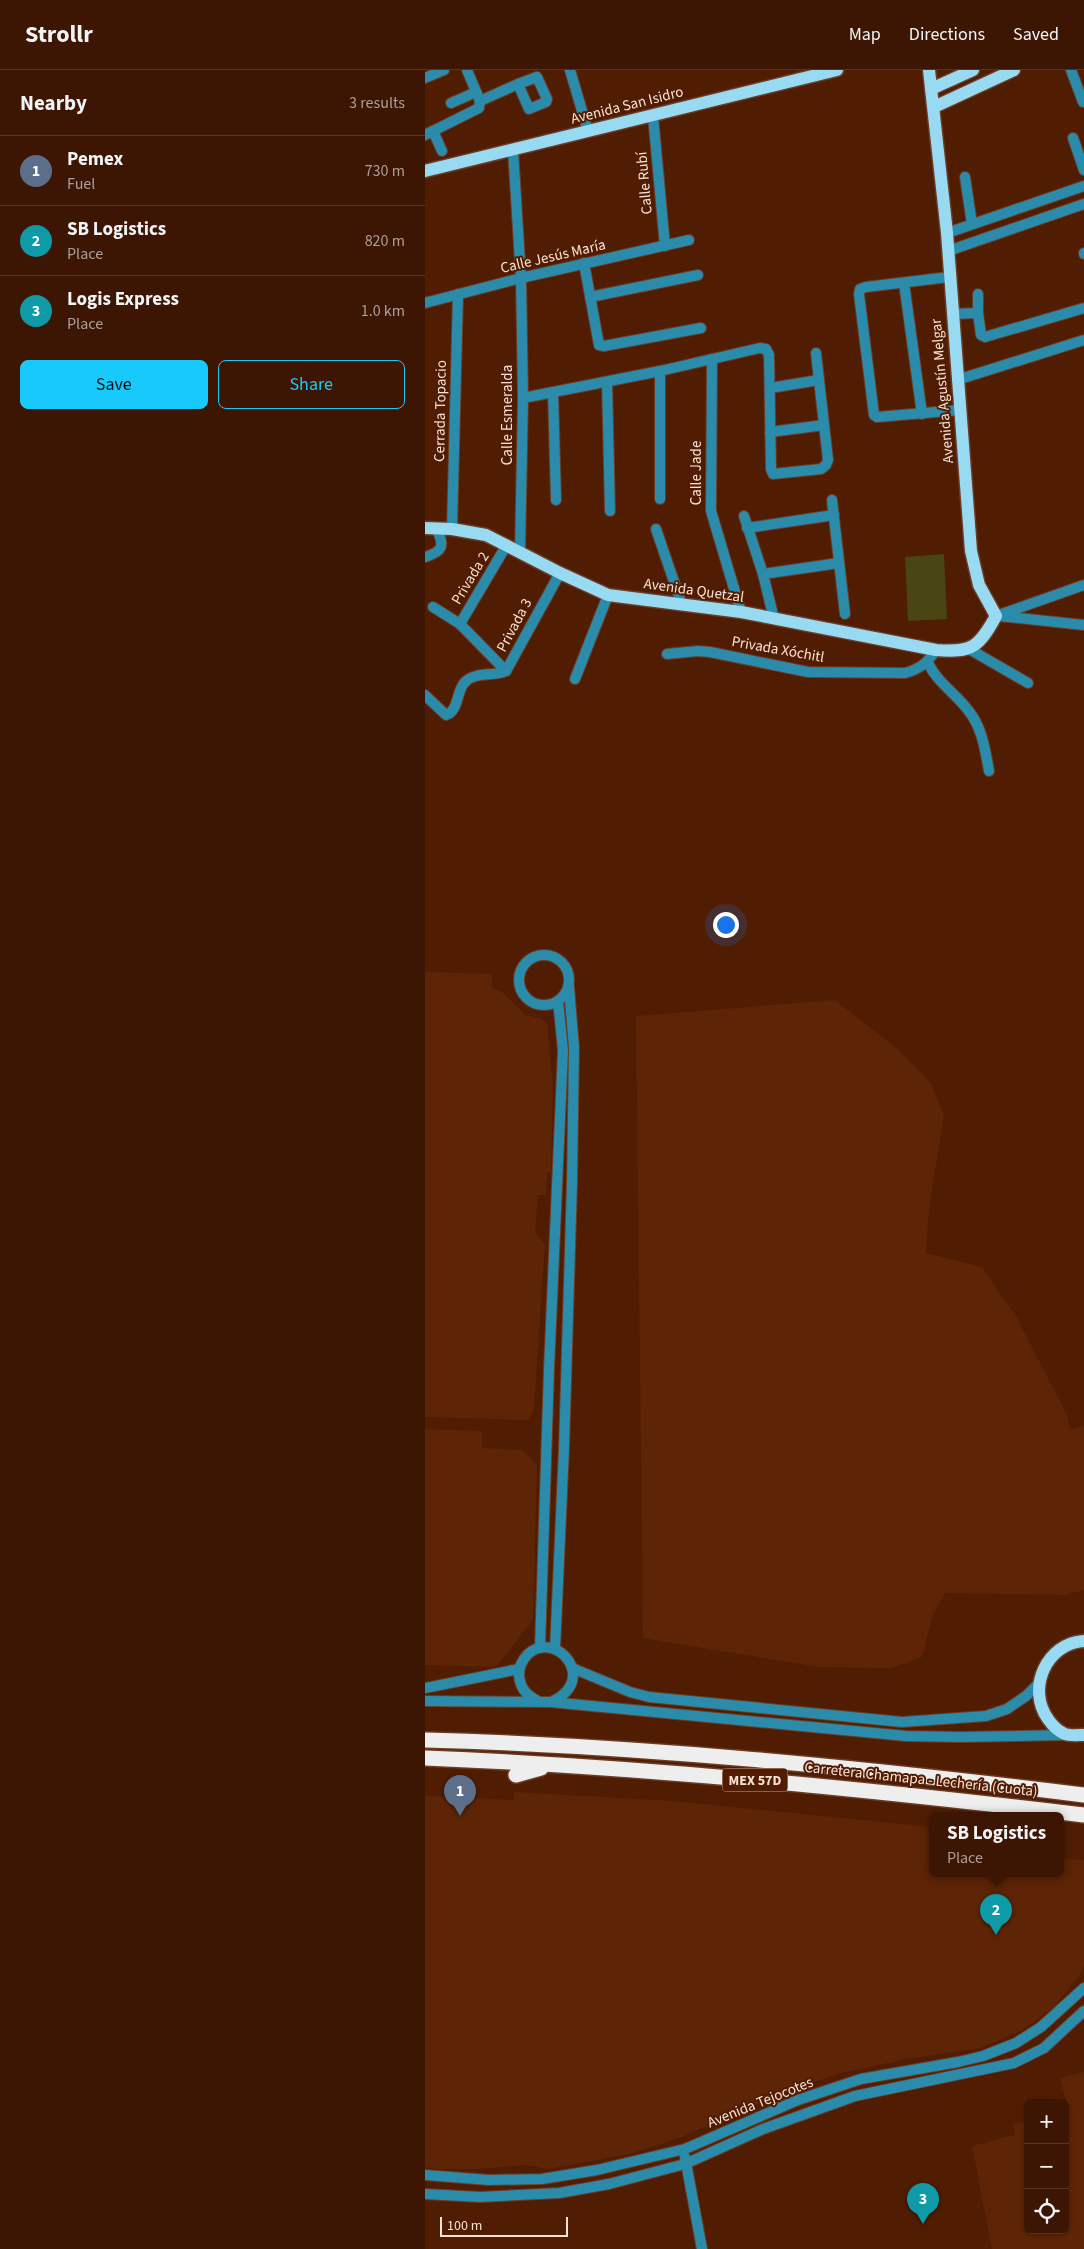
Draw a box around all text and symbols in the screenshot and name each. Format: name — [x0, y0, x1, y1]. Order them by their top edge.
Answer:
text: Strollr — [25, 17, 93, 52]
text: Map — [849, 22, 881, 47]
text: Directions — [909, 22, 985, 47]
text: Saved — [1013, 22, 1059, 47]
street label: Avenida San Isidro — [569, 81, 686, 130]
text: Nearby — [20, 88, 87, 118]
text: 3 results — [349, 92, 405, 114]
text: Pemex — [67, 146, 123, 173]
street label: Calle Rubí — [631, 149, 658, 215]
text: 1 — [32, 160, 40, 182]
text: 730 m — [365, 160, 405, 182]
text: Fuel — [67, 173, 95, 195]
text: SB Logistics — [67, 216, 166, 243]
text: 2 — [32, 230, 40, 252]
text: 820 m — [365, 230, 405, 252]
street label: Calle Jesús María — [498, 234, 608, 279]
text: Place — [67, 243, 103, 265]
text: Logis Express — [67, 286, 179, 313]
text: 3 — [32, 300, 40, 322]
text: 1.0 km — [361, 300, 405, 322]
text: Place — [67, 313, 103, 335]
street label: Avenida Agustín Melgar — [926, 317, 959, 464]
button: Save — [20, 360, 208, 409]
button: Share — [218, 360, 405, 409]
street label: Cerrada Topacio — [429, 360, 452, 462]
street label: Calle Esmeralda — [497, 365, 518, 465]
street label: Calle Jade — [686, 441, 707, 505]
street label: Privada 2 — [446, 548, 494, 609]
street label: Avenida Quetzal — [642, 573, 746, 608]
street label: Privada 3 — [492, 595, 537, 656]
street label: Privada Xóchitl — [730, 631, 826, 668]
your location — [713, 912, 739, 938]
street label: Carretera Chamapa - Lechería (Cuota) — [803, 1757, 1039, 1802]
road number: MEX 57D — [723, 1768, 787, 1792]
pin: 1 — [444, 1775, 476, 1816]
popup — [929, 1812, 1064, 1877]
text: SB Logistics — [947, 1820, 1046, 1847]
text: Place — [947, 1847, 983, 1869]
pin: 2 — [980, 1894, 1012, 1935]
street label: Avenida Tejocotes — [704, 2072, 816, 2133]
map controls — [1024, 2099, 1069, 2234]
button: + — [1024, 2099, 1069, 2144]
button: − — [1024, 2144, 1069, 2189]
pin: 3 — [907, 2183, 939, 2224]
button: locate — [1024, 2189, 1069, 2234]
scale bar — [440, 2214, 567, 2237]
text: 100 m — [447, 2216, 482, 2236]

